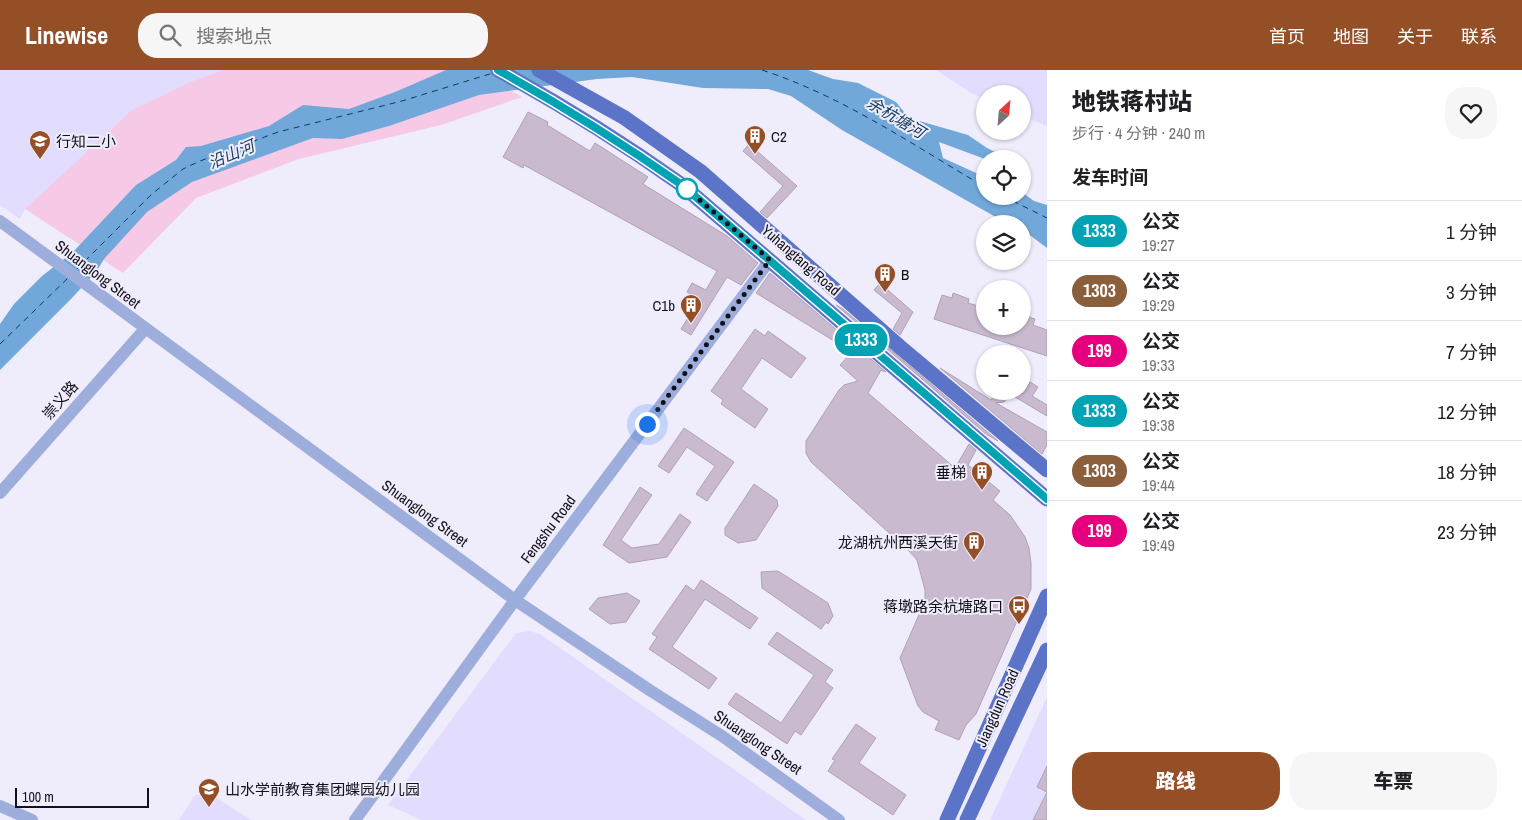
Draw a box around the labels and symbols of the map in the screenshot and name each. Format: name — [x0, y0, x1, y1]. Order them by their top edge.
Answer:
north arrow — [976, 85, 1031, 140]
water label: 余杭塘河 — [863, 91, 932, 144]
building icon: C2 — [743, 124, 767, 155]
place label: C2 — [771, 126, 787, 147]
school or university icon: 行知二小 — [28, 129, 52, 160]
place label: 行知二小 — [56, 131, 116, 152]
water label: 沿山河 — [205, 133, 260, 174]
unlabelled marker — [676, 178, 698, 200]
street label: Yuhangtang Road — [757, 220, 845, 300]
street label: Shuanglong Street — [51, 235, 145, 313]
building icon: B — [873, 262, 897, 293]
place label: B — [901, 264, 909, 285]
building icon: C1b — [679, 293, 703, 324]
place label: C1b — [652, 295, 675, 316]
line badge: 1333 — [826, 324, 896, 356]
street label: 崇义路 — [37, 376, 83, 424]
your location — [635, 412, 660, 437]
building icon: 垂梯 — [970, 460, 994, 491]
place label: 垂梯 — [936, 462, 966, 483]
street label: Shuanglong Street — [378, 475, 473, 552]
street label: Fengshu Road — [516, 491, 580, 567]
building icon: 龙湖杭州西溪天街 — [962, 530, 986, 561]
place label: 龙湖杭州西溪天街 — [838, 532, 958, 553]
bus stop icon: 蒋墩路余杭塘路口 — [1007, 594, 1031, 625]
place label: 蒋墩路余杭塘路口 — [883, 596, 1003, 617]
street label: Jiangdun Road — [970, 666, 1024, 750]
street label: Shuanglong Street — [710, 705, 807, 780]
school or university icon: 山水学前教育集团蝶园幼儿园 — [197, 777, 221, 808]
place label: 山水学前教育集团蝶园幼儿园 — [225, 779, 420, 800]
scale bar — [15, 785, 149, 808]

